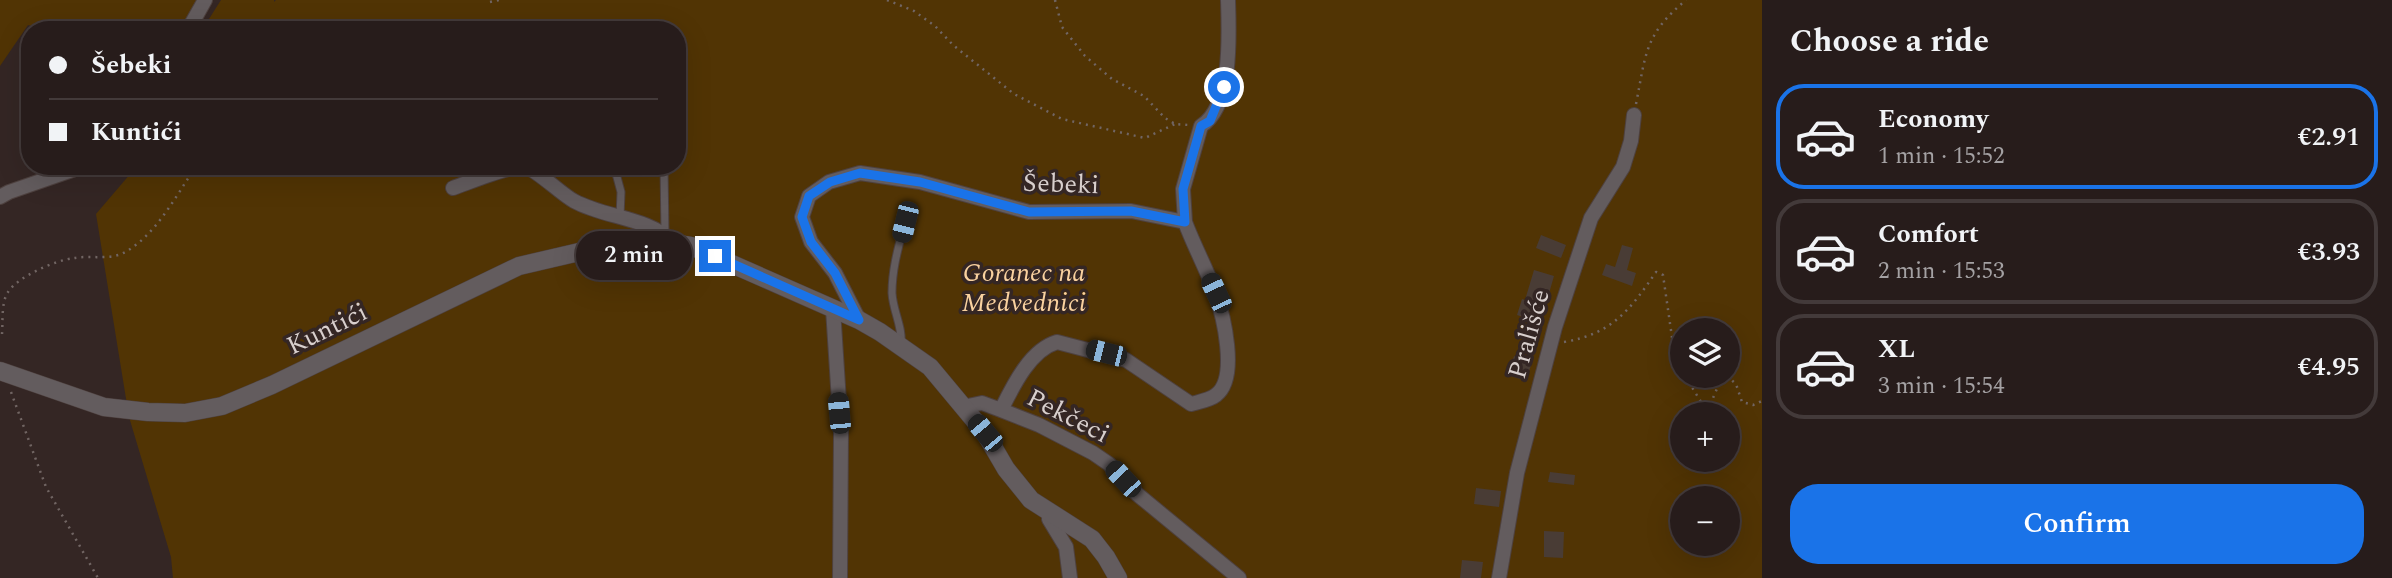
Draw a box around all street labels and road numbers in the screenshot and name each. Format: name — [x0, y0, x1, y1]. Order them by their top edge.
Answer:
street label: Šebeki — [1022, 163, 1100, 205]
street label: Prališće — [1497, 284, 1561, 384]
street label: Kuntići — [280, 292, 374, 366]
street label: Pekčeci — [1020, 378, 1116, 454]

